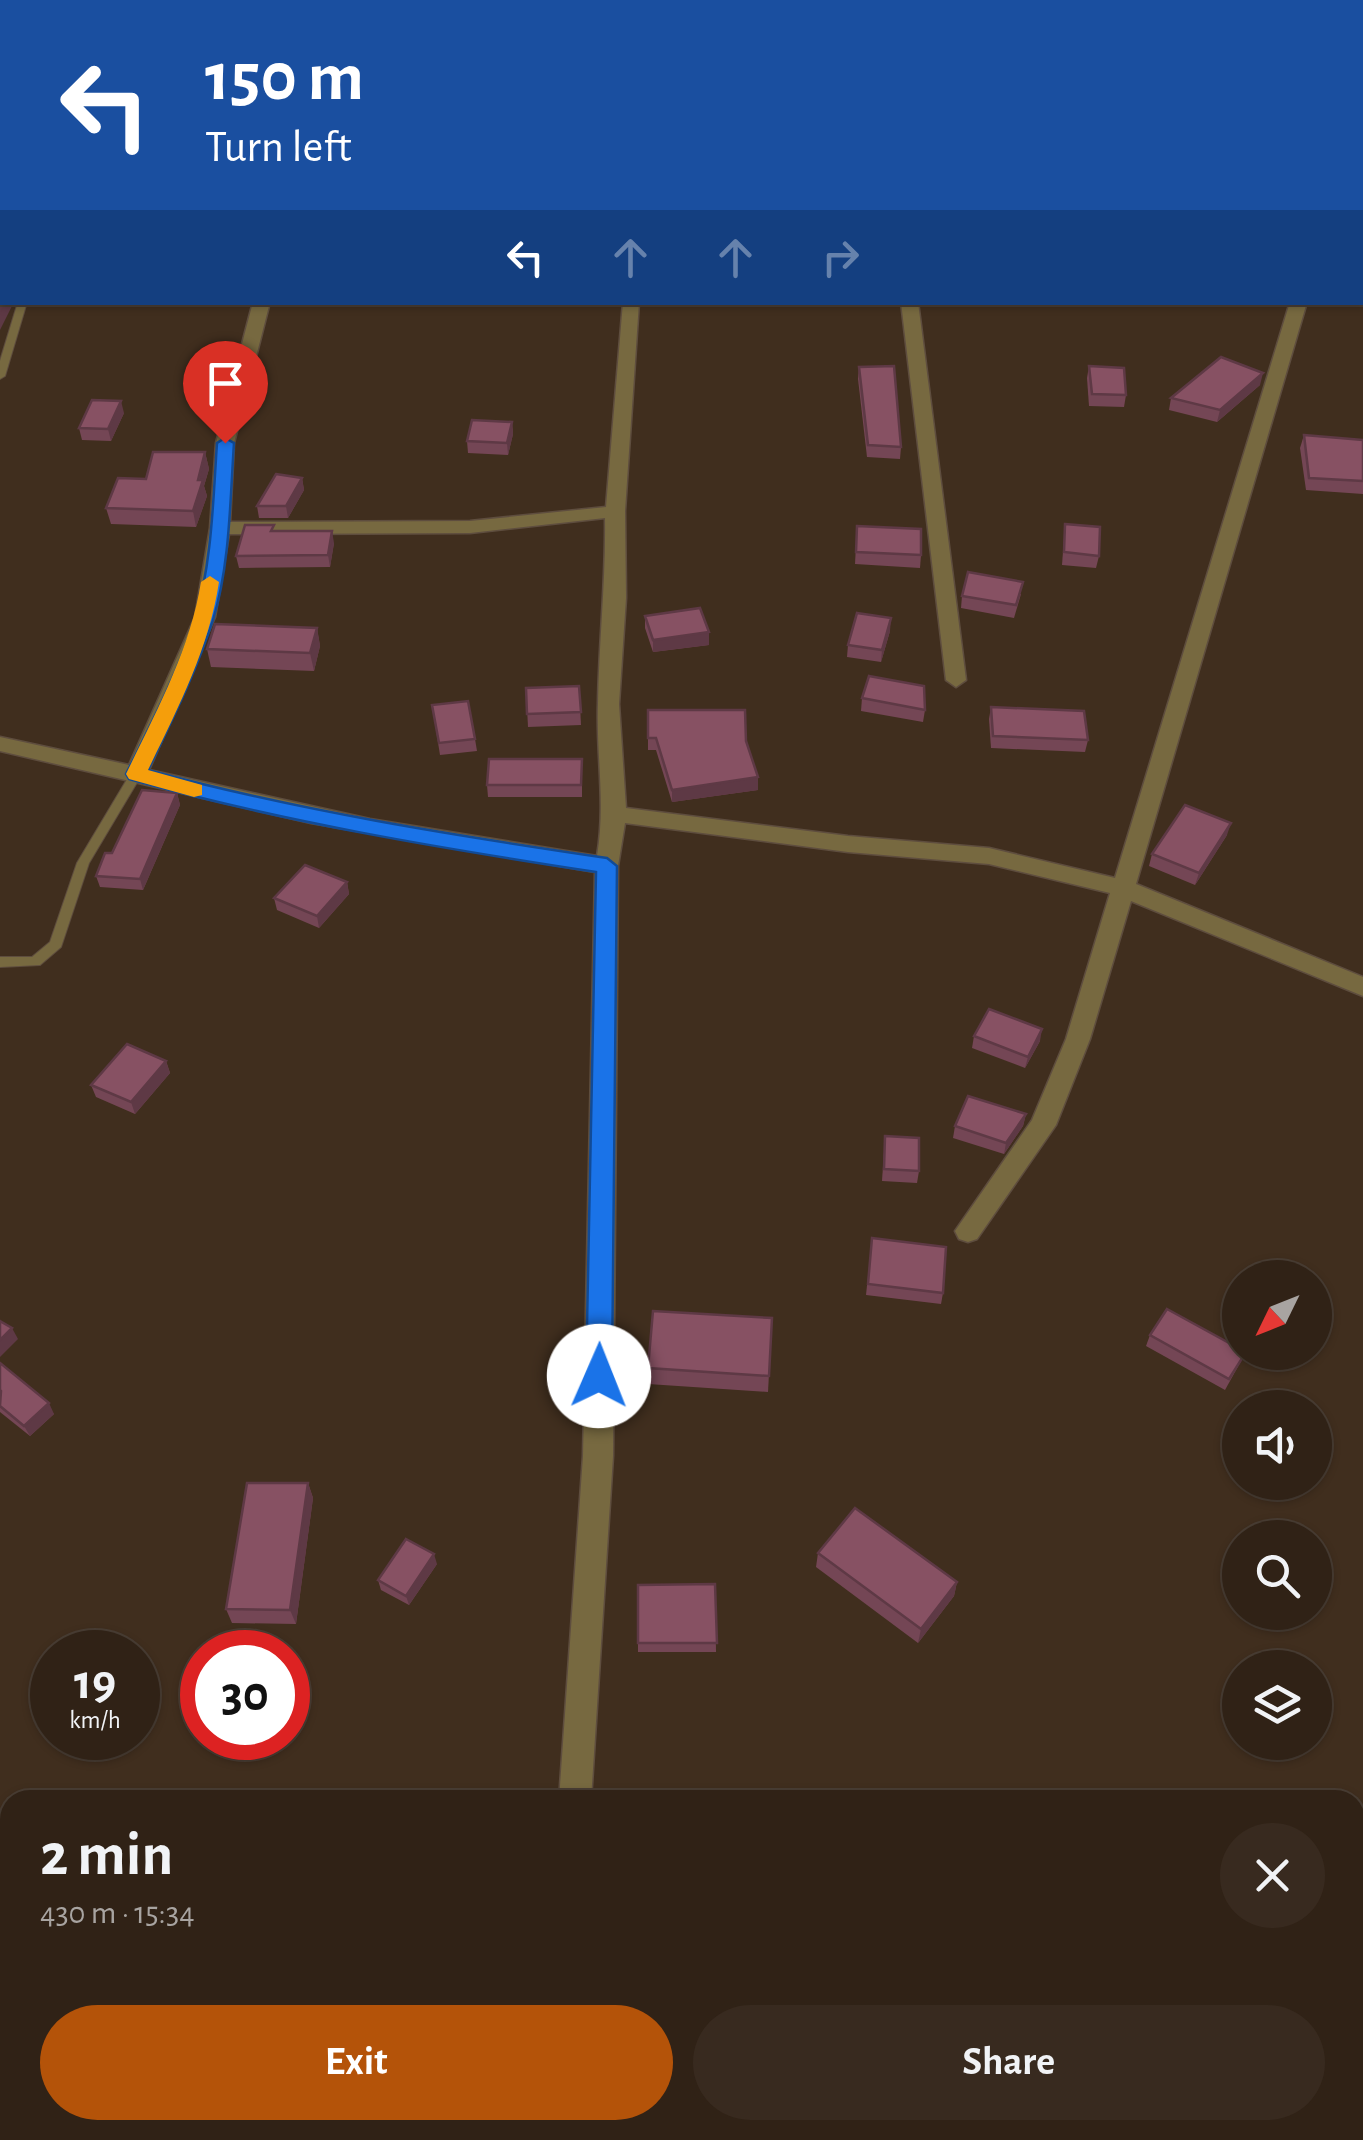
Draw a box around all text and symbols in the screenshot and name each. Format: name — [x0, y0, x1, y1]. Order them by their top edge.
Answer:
icon: left — [40, 40, 170, 170]
text: 150 m — [205, 43, 364, 113]
text: Turn left — [205, 125, 352, 170]
icon: left — [498, 230, 553, 285]
icon: ahead — [603, 230, 658, 285]
icon: ahead — [708, 230, 763, 285]
icon: right — [813, 230, 868, 285]
pin — [183, 341, 268, 444]
icon: arrive — [198, 356, 253, 411]
north arrow — [1222, 1260, 1332, 1370]
map controls — [1222, 1260, 1332, 1760]
position arrow — [547, 1324, 651, 1428]
button: sound — [1222, 1390, 1332, 1500]
button: search — [1222, 1520, 1332, 1630]
speed limit sign: 30 — [180, 1630, 310, 1760]
button: layers — [1222, 1650, 1332, 1760]
text: 19 — [74, 1658, 116, 1708]
text: km/h — [69, 1708, 121, 1733]
button: close — [1220, 1823, 1325, 1928]
text: 2 min — [40, 1826, 173, 1886]
text: 430 m · 15:34 — [40, 1897, 195, 1929]
button: Exit — [40, 2005, 673, 2120]
button: Share — [693, 2005, 1325, 2120]

